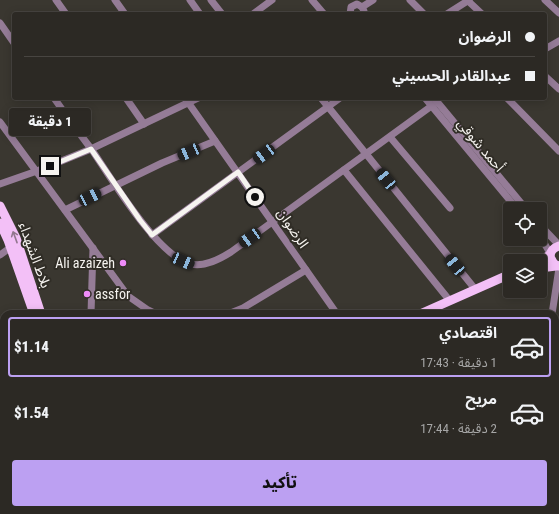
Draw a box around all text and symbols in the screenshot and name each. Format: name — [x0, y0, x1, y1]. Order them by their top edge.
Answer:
text: الرضوان — [458, 28, 511, 46]
text: عبدالقادر الحسيني — [392, 67, 511, 85]
callout: 1 دقيقة — [9, 108, 91, 136]
text: 1 دقيقة — [28, 114, 72, 129]
street label: أحمد شوقي — [452, 115, 509, 177]
car — [176, 142, 202, 162]
car — [251, 142, 277, 166]
route end — [41, 157, 59, 175]
car — [374, 166, 398, 192]
car — [77, 186, 103, 208]
route start — [246, 188, 264, 206]
map controls — [503, 202, 547, 298]
button: locate — [503, 202, 547, 246]
street label: الرضوان — [273, 205, 312, 251]
street label: بلاط الشهداء — [15, 220, 54, 291]
car — [237, 226, 263, 250]
one-way arrow — [11, 232, 19, 244]
car — [170, 251, 196, 271]
car — [443, 252, 467, 278]
button: layers — [503, 254, 547, 298]
place label: Ali azaizeh — [55, 255, 115, 271]
marker: Ali azaizeh — [118, 258, 128, 268]
place label: assfor — [95, 286, 130, 302]
marker: assfor — [82, 289, 92, 299]
text: اقتصادي — [439, 324, 497, 342]
icon: car — [509, 329, 545, 365]
text: $1.14 — [14, 338, 49, 356]
text: 1 دقيقة · 17:43 — [420, 355, 497, 370]
text: مريح — [465, 390, 497, 408]
icon: car — [509, 395, 545, 431]
text: $1.54 — [14, 404, 49, 422]
text: 2 دقيقة · 17:44 — [420, 421, 497, 436]
button: تأكيد — [12, 460, 547, 506]

